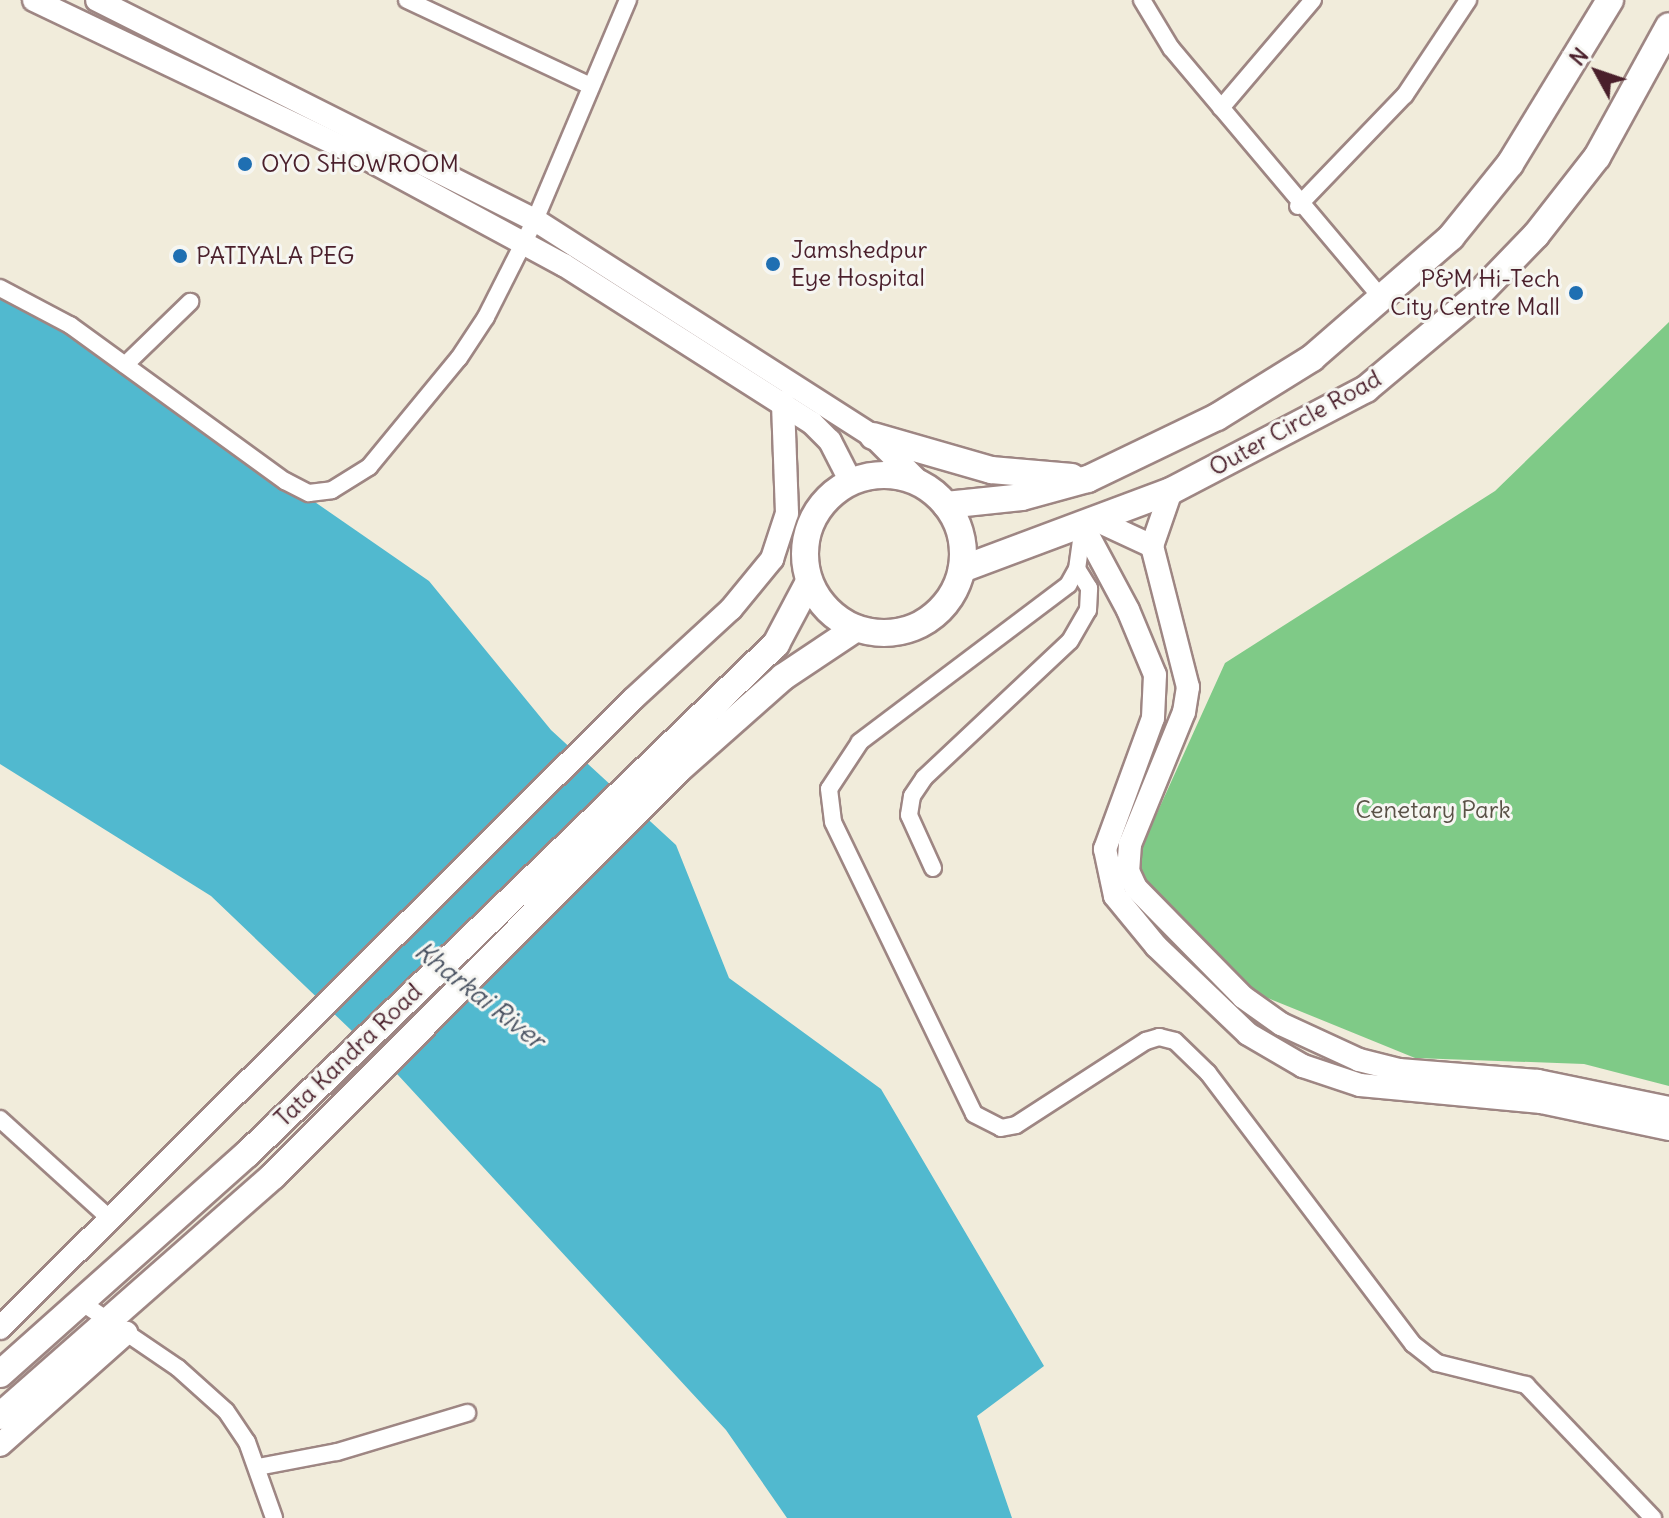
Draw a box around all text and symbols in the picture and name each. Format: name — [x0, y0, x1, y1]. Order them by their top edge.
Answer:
north arrow — [1557, 32, 1637, 112]
text: N — [1563, 42, 1594, 71]
place label: OYO SHOWROOM — [261, 150, 459, 178]
marker: OYO SHOWROOM — [236, 155, 254, 173]
place label: Jamshedpur Eye Hospital — [791, 236, 927, 292]
place label: PATIYALA PEG — [196, 242, 354, 270]
marker: PATIYALA PEG — [171, 247, 189, 265]
marker: Jamshedpur Eye Hospital — [762, 253, 784, 275]
place label: P&M Hi-Tech City Centre Mall — [1390, 265, 1560, 321]
marker: P&M Hi-Tech City Centre Mall — [1567, 284, 1585, 302]
street label: Outer Circle Road — [1204, 364, 1386, 482]
park label: Cenetary Park — [1355, 796, 1511, 824]
water label: Kharkai River — [409, 935, 551, 1055]
street label: Tata Kandra Road — [268, 977, 428, 1133]

